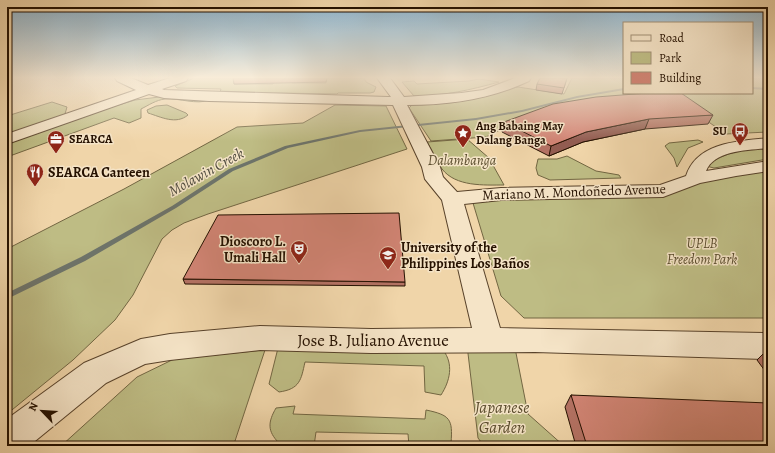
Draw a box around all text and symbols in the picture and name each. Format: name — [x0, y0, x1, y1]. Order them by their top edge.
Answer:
legend — [623, 22, 753, 94]
text: Road — [659, 30, 685, 46]
text: Park — [659, 50, 682, 66]
text: Building — [659, 70, 701, 86]
place label: Ang Babaing May Dalang Banga — [475, 118, 564, 148]
bus stop icon: SU — [730, 121, 750, 146]
place icon: Ang Babaing May Dalang Banga — [453, 123, 473, 148]
place label: SU — [713, 123, 727, 139]
office icon: SEARCA — [46, 129, 66, 154]
place label: SEARCA — [69, 131, 113, 147]
water label: Molawin Creek — [165, 143, 248, 201]
park label: Dalambanga — [428, 151, 497, 170]
restaurant icon: SEARCA Canteen — [25, 162, 45, 187]
place label: SEARCA Canteen — [48, 163, 150, 182]
street label: Mariano M. Mondoñedo Avenue — [482, 179, 666, 205]
place label: Dioscoro L. Umali Hall — [220, 232, 286, 267]
park label: UPLB Freedom Park — [667, 234, 737, 269]
place label: University of the Philippines Los Baños — [401, 238, 530, 273]
theatre icon: Dioscoro L. Umali Hall — [289, 239, 309, 264]
school or university icon: University of the Philippines Los Baños — [378, 245, 398, 270]
street label: Jose B. Juliano Avenue — [297, 329, 449, 352]
north arrow — [22, 391, 62, 431]
park label: Japanese Garden — [474, 396, 529, 439]
text: N — [25, 400, 42, 414]

